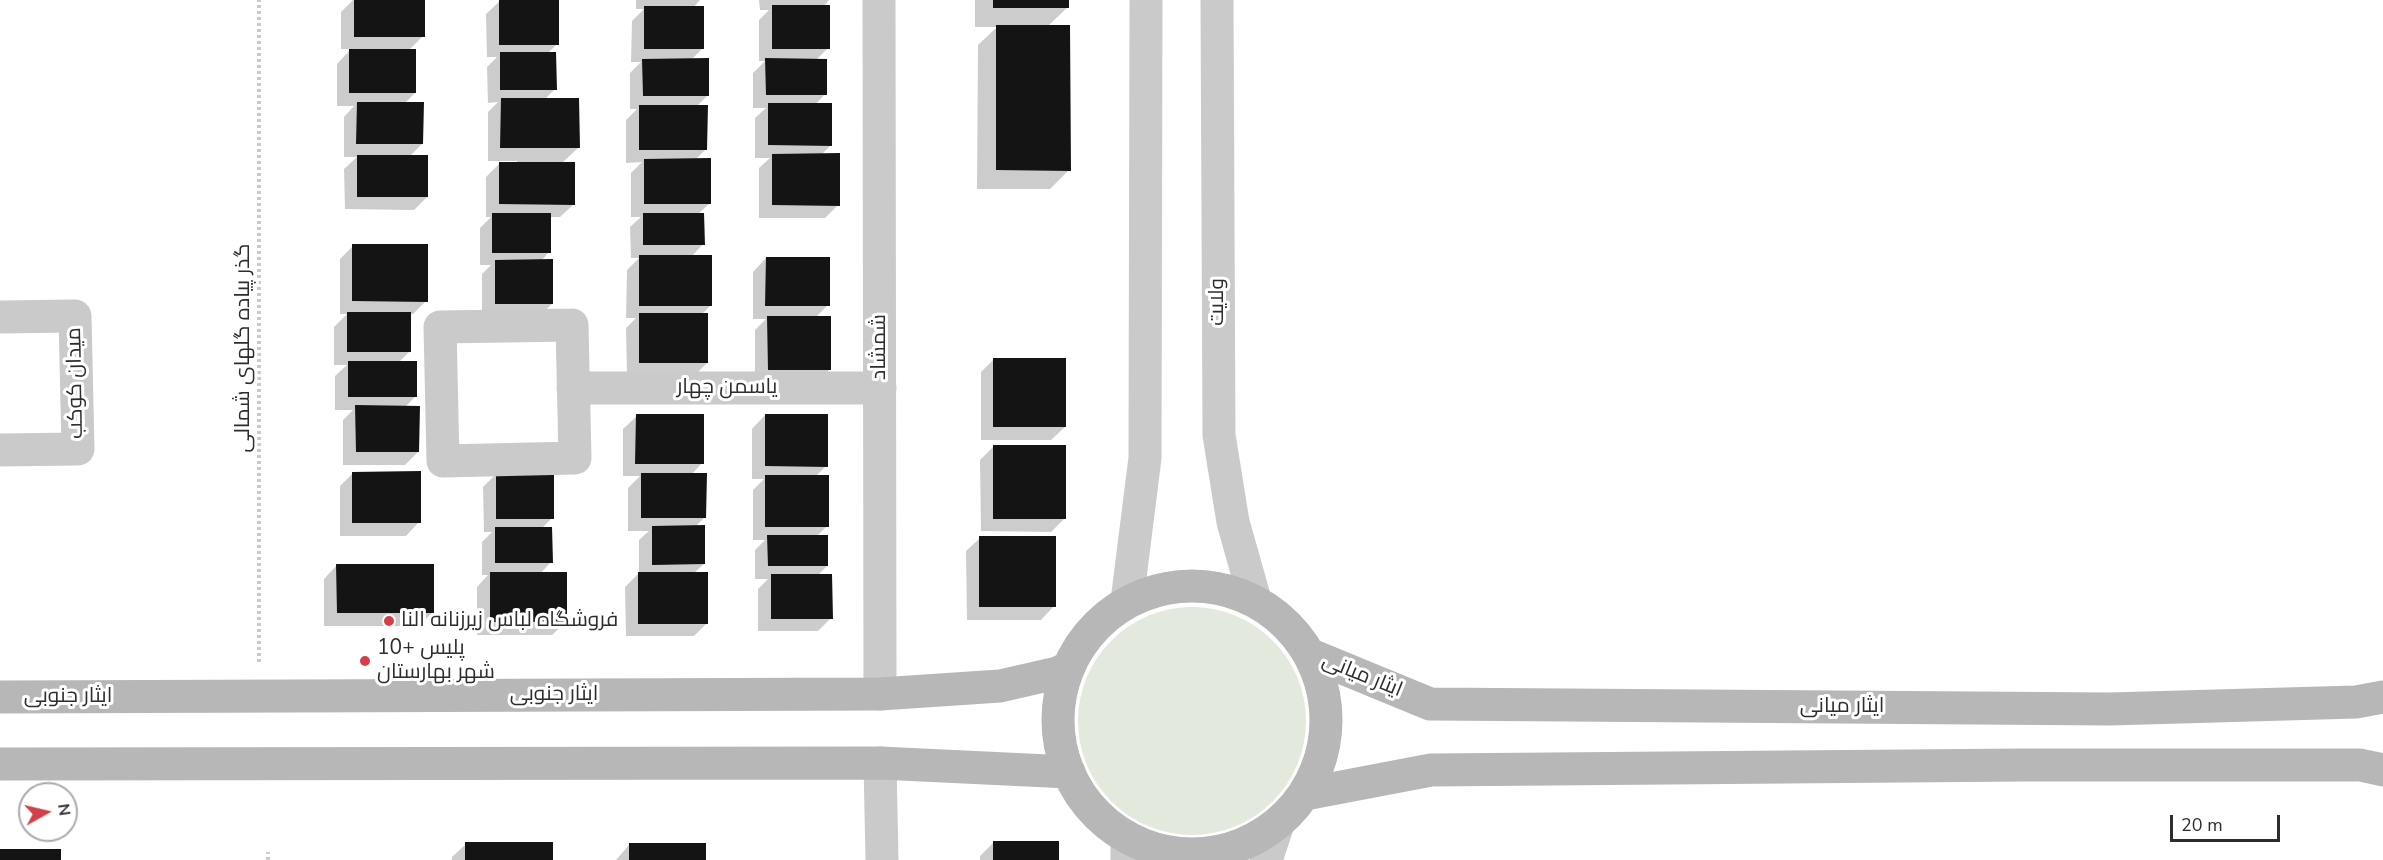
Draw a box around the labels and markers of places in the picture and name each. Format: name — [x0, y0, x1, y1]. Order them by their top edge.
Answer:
place label: فروشگاه لباس زیرزنانه النا — [401, 608, 618, 634]
marker: فروشگاه لباس زیرزنانه النا — [382, 614, 396, 628]
place label: پلیس +10 شهر بهارستان — [377, 636, 495, 686]
marker: پلیس +10 شهر بهارستان — [358, 654, 372, 668]

